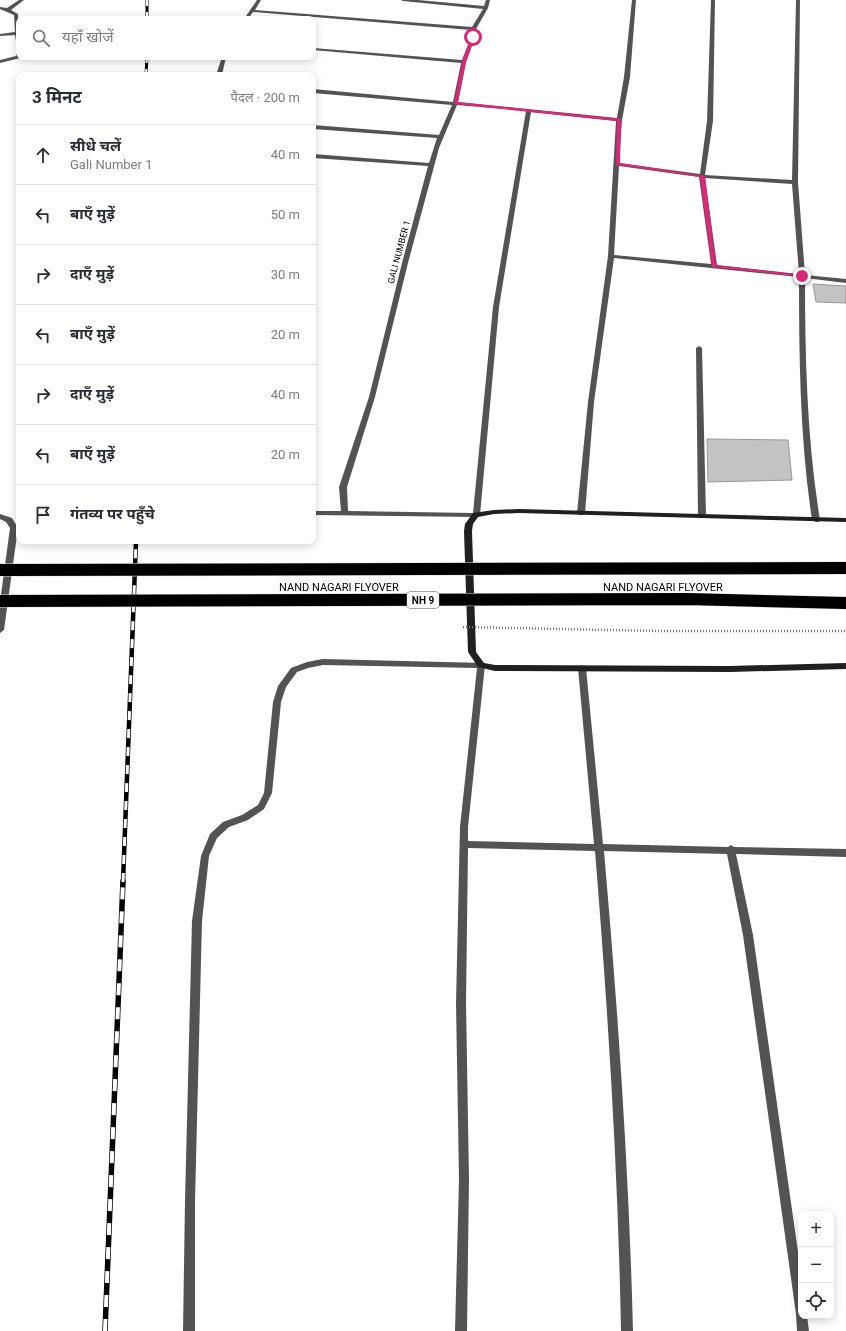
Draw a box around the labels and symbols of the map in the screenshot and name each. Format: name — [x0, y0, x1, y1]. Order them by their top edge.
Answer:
route start — [464, 28, 482, 46]
street label: GALI NUMBER 1 — [386, 219, 412, 285]
route end — [793, 267, 811, 285]
street label: NAND NAGARI FLYOVER — [279, 581, 399, 594]
street label: NAND NAGARI FLYOVER — [603, 581, 723, 594]
road number: NH 9 — [407, 592, 439, 608]

